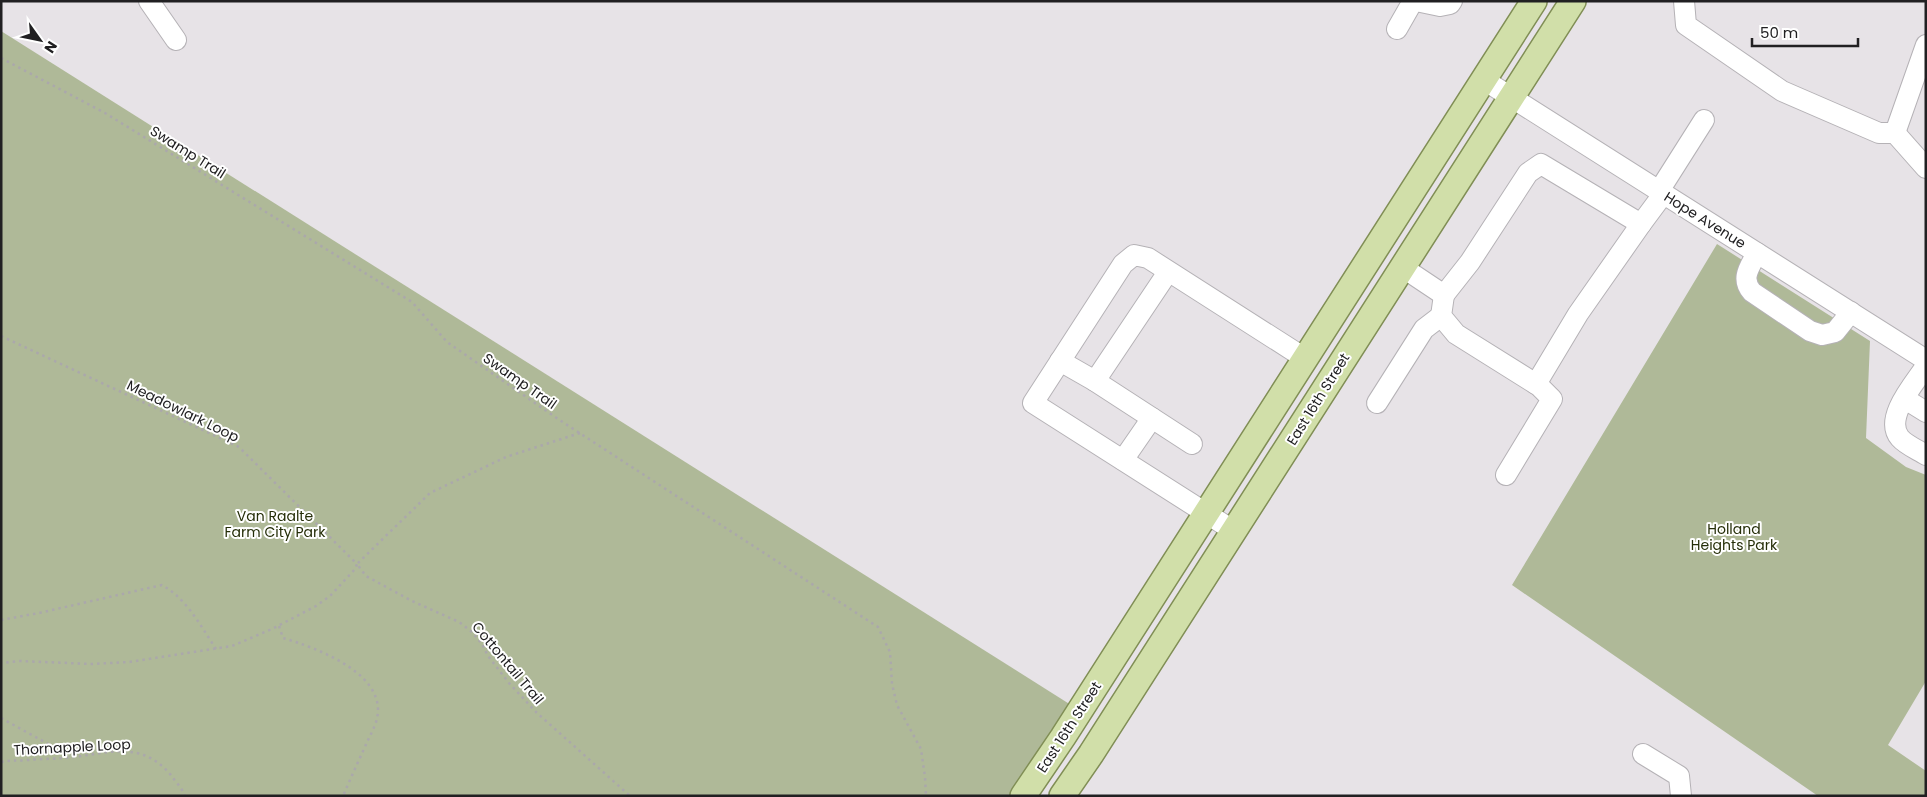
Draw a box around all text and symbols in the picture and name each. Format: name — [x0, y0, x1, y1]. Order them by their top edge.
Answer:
north arrow — [15, 15, 65, 65]
scale bar — [1752, 15, 1858, 47]
text: 50 m — [1760, 22, 1798, 43]
text: N — [40, 37, 62, 57]
street label: Swamp Trail — [146, 121, 230, 183]
street label: Hope Avenue — [1660, 187, 1750, 253]
street label: Swamp Trail — [479, 348, 561, 414]
street label: East 16th Street — [1282, 349, 1354, 449]
street label: Meadowlark Loop — [124, 375, 242, 447]
park label: Van Raalte Farm City Park — [225, 506, 326, 542]
park label: Holland Heights Park — [1691, 519, 1778, 555]
street label: Cottontail Trail — [467, 617, 549, 709]
street label: East 16th Street — [1032, 678, 1106, 776]
street label: Thornapple Loop — [13, 734, 131, 760]

